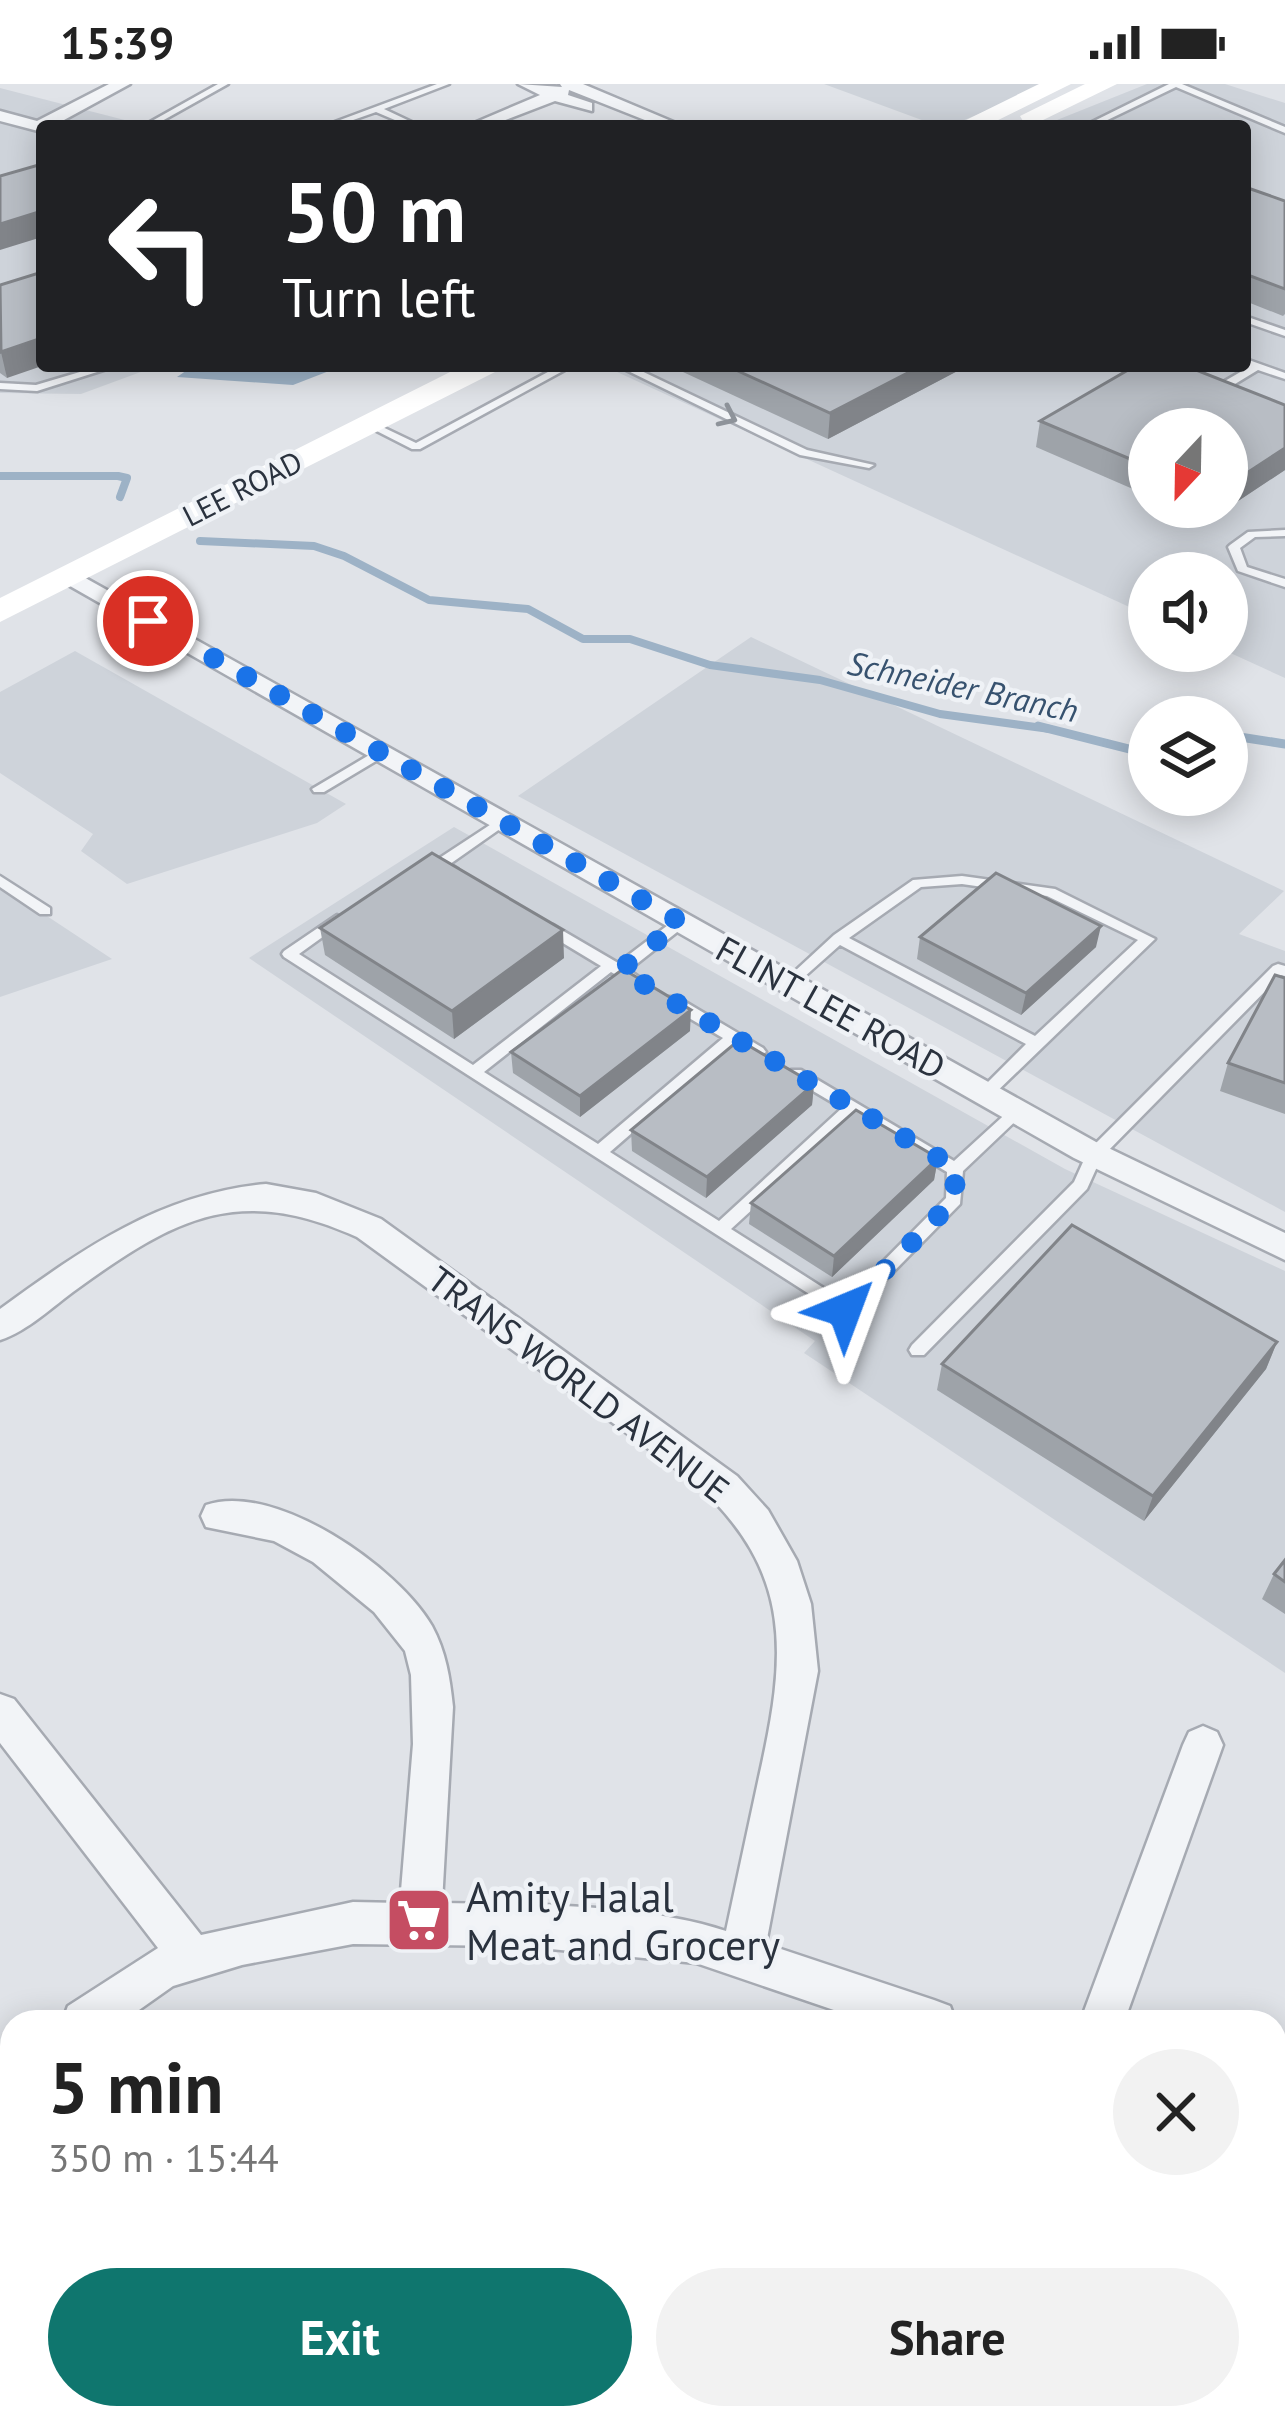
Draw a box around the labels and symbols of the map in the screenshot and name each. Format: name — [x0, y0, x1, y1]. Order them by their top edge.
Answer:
one-way arrow — [716, 403, 737, 426]
north arrow — [1128, 408, 1248, 528]
street label: LEE ROAD — [176, 441, 308, 535]
pin — [97, 570, 199, 672]
water label: Schneider Branch — [844, 641, 1082, 731]
street label: FLINT LEE ROAD — [708, 925, 954, 1089]
position arrow — [782, 1247, 908, 1373]
street label: TRANS WORLD AVENUE — [419, 1255, 739, 1513]
place label: Amity Halal Meat and Grocery — [466, 1869, 781, 1972]
supermarket icon: Amity Halal Meat and Grocery — [384, 1885, 454, 1955]

